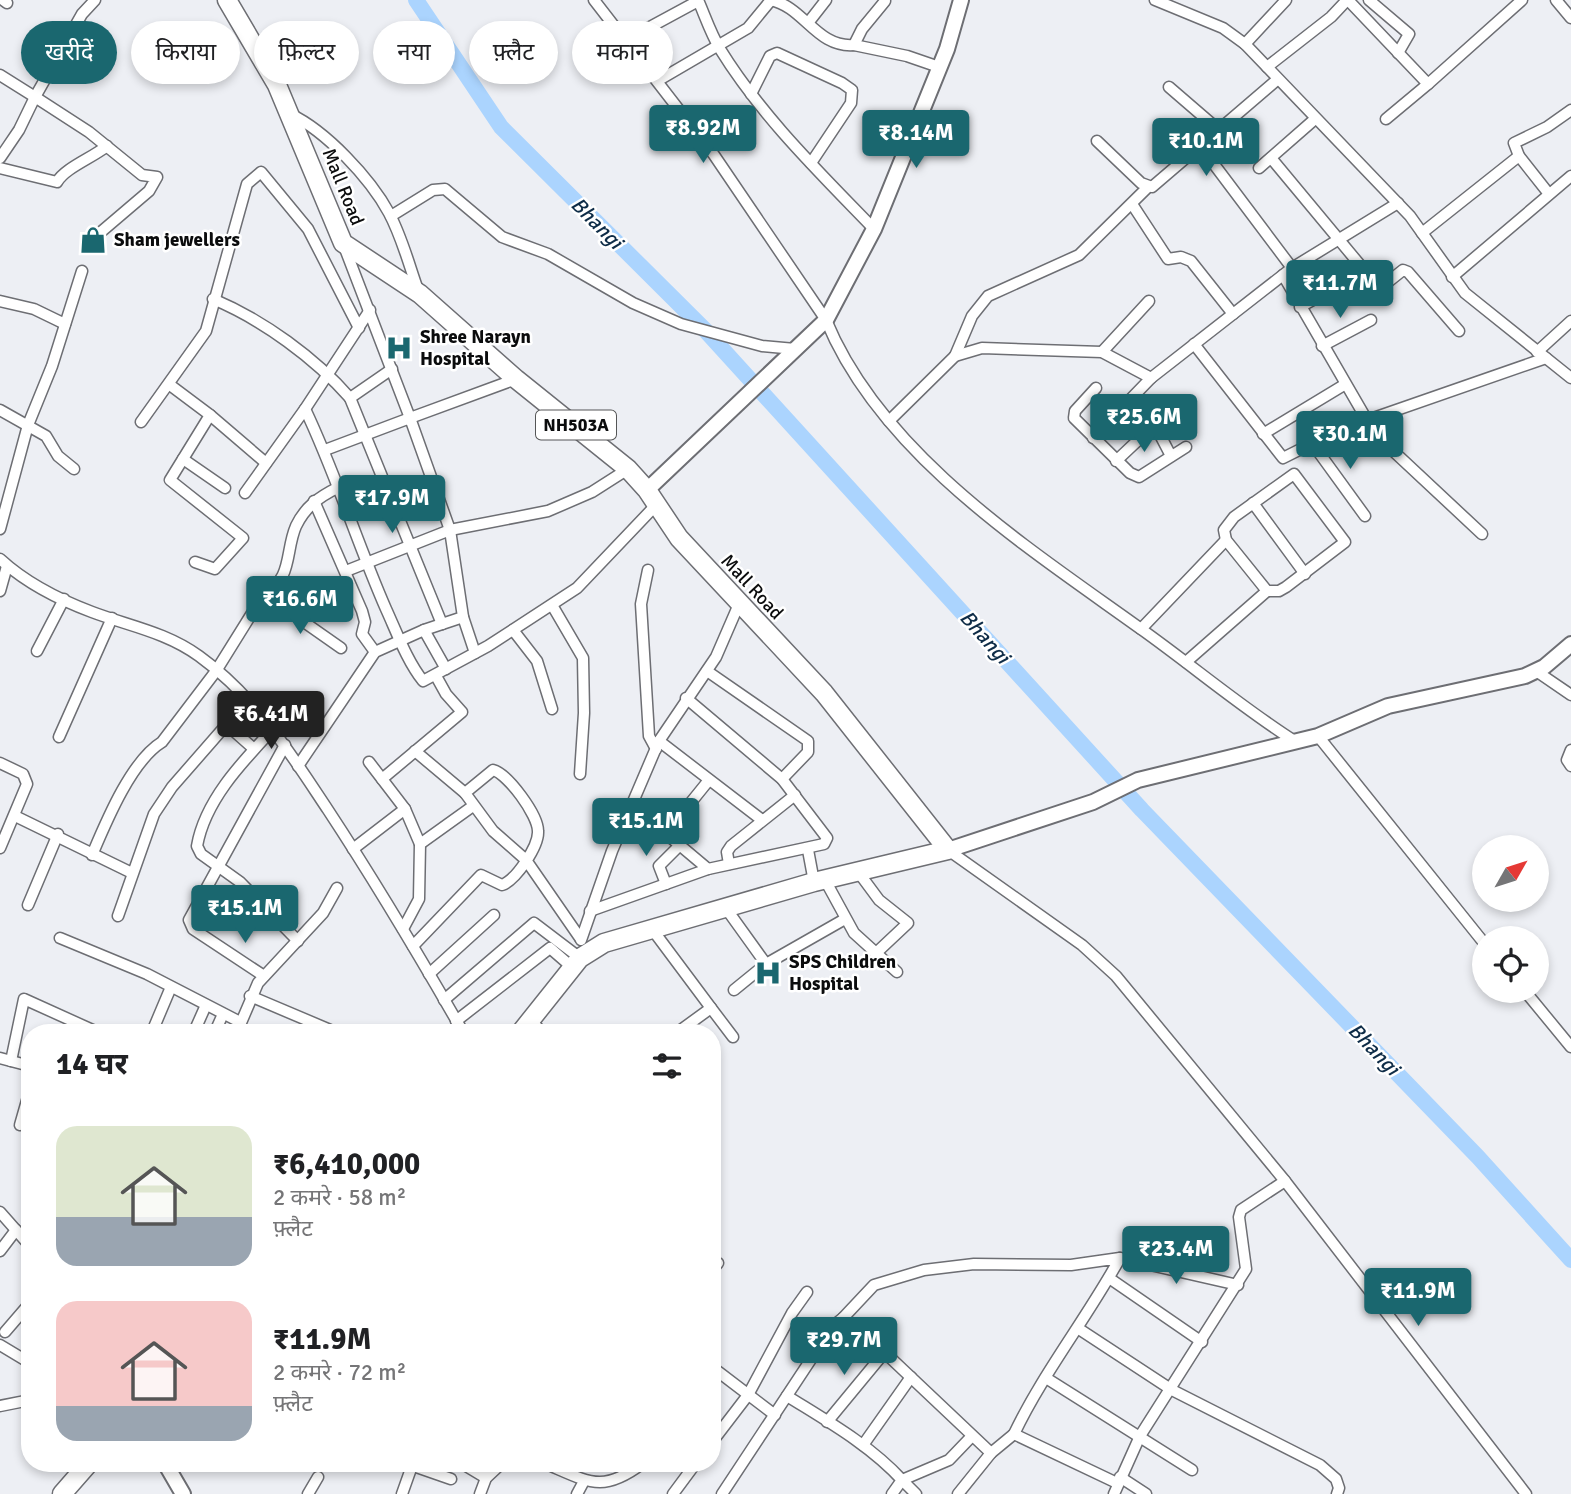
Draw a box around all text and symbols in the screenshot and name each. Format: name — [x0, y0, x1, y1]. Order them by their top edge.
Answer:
chip: खरीदें — [21, 21, 117, 84]
chip: किराया — [131, 21, 240, 84]
chip: फ़िल्टर — [254, 21, 359, 84]
chip: नया — [373, 21, 455, 84]
chip: फ़्लैट — [469, 21, 558, 84]
chip: मकान — [572, 21, 673, 84]
pin: ₹8.92M — [646, 106, 760, 165]
pin: ₹8.14M — [859, 110, 973, 170]
text: ₹8.92M — [665, 113, 741, 142]
text: ₹8.14M — [878, 118, 954, 147]
pin: ₹10.1M — [1149, 118, 1263, 178]
text: ₹10.1M — [1168, 126, 1244, 155]
street label: Mall Road — [317, 145, 369, 229]
water label: Bhangi — [566, 192, 630, 256]
shop icon: Sham jewellers — [78, 225, 108, 255]
place label: Sham jewellers — [114, 228, 240, 252]
pin: ₹11.7M — [1283, 260, 1397, 320]
text: ₹11.7M — [1302, 268, 1378, 297]
place label: Shree Narayn Hospital — [420, 325, 531, 371]
hospital icon: Shree Narayn Hospital — [384, 333, 414, 363]
pin: ₹25.6M — [1087, 394, 1201, 454]
text: ₹25.6M — [1106, 402, 1182, 431]
road number: NH503A — [536, 410, 616, 440]
pin: ₹30.1M — [1293, 412, 1407, 471]
text: ₹30.1M — [1312, 419, 1388, 448]
pin: ₹17.9M — [335, 476, 449, 535]
text: ₹17.9M — [354, 483, 430, 512]
street label: Mall Road — [716, 549, 788, 625]
pin: ₹16.6M — [243, 576, 357, 636]
text: ₹16.6M — [262, 584, 338, 613]
water label: Bhangi — [954, 605, 1017, 671]
pin: ₹6.41M — [214, 692, 328, 751]
text: ₹6.41M — [233, 699, 309, 728]
pin: ₹15.1M — [589, 798, 703, 858]
text: ₹15.1M — [608, 806, 684, 835]
north arrow — [1472, 835, 1549, 912]
map controls — [1472, 835, 1549, 1003]
pin: ₹15.1M — [188, 886, 302, 945]
text: ₹15.1M — [207, 893, 283, 922]
button: locate — [1472, 926, 1549, 1003]
place label: SPS Children Hospital — [789, 950, 896, 996]
hospital icon: SPS Children Hospital — [753, 958, 783, 988]
water label: Bhangi — [1343, 1017, 1407, 1082]
text: 14 घर — [56, 1046, 128, 1083]
icon: filters — [648, 1047, 686, 1085]
text: ₹6,410,000 — [273, 1146, 420, 1183]
icon: home — [112, 1154, 196, 1238]
text: 2 कमरे · 58 m² — [273, 1183, 406, 1212]
text: फ़्लैट — [273, 1214, 313, 1243]
pin: ₹23.4M — [1119, 1226, 1233, 1286]
text: ₹23.4M — [1138, 1234, 1214, 1263]
pin: ₹11.9M — [1361, 1268, 1475, 1328]
text: ₹11.9M — [1380, 1276, 1456, 1305]
pin: ₹29.7M — [787, 1318, 901, 1377]
text: ₹11.9M — [273, 1321, 371, 1358]
text: ₹29.7M — [806, 1325, 882, 1354]
icon: home — [112, 1329, 196, 1413]
text: 2 कमरे · 72 m² — [273, 1358, 406, 1387]
text: फ़्लैट — [273, 1389, 313, 1418]

